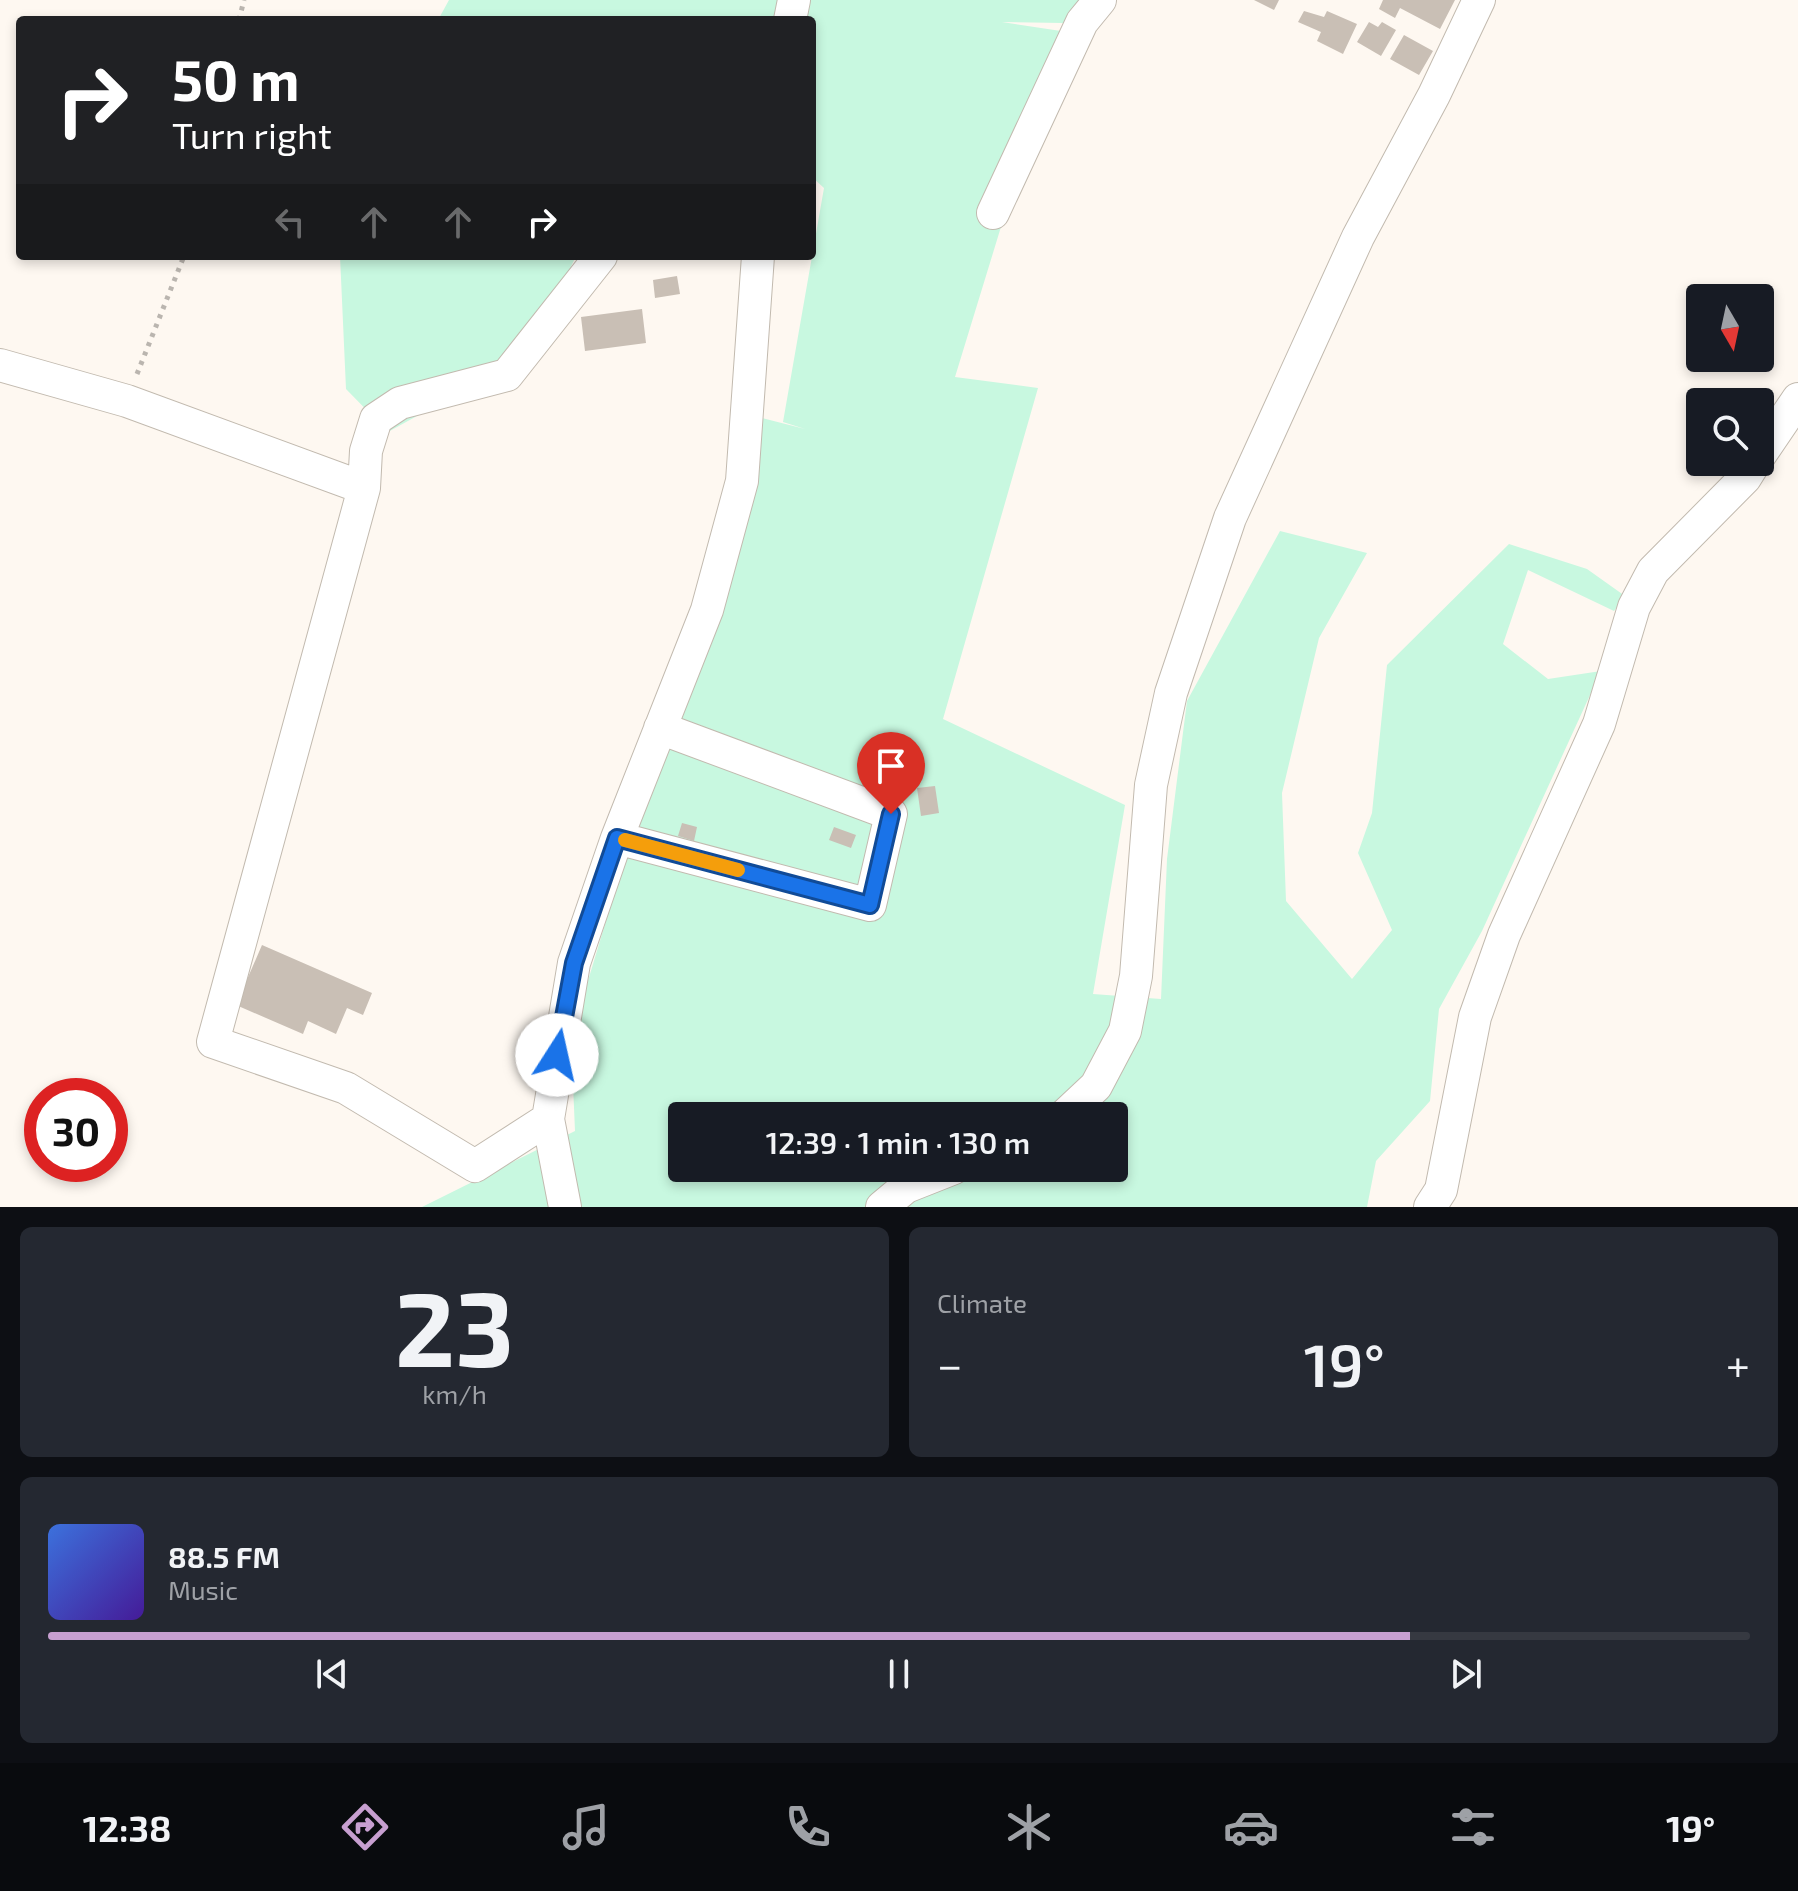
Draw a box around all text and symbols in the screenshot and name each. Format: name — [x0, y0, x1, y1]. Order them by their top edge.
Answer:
text: 50 m — [172, 45, 300, 112]
icon: right — [40, 48, 144, 152]
text: Turn right — [172, 113, 332, 156]
icon: left — [268, 200, 312, 244]
icon: ahead — [352, 200, 396, 244]
icon: ahead — [436, 200, 480, 244]
icon: right — [520, 200, 564, 244]
north arrow — [1686, 284, 1774, 372]
map controls — [1686, 284, 1774, 476]
button: search — [1686, 388, 1774, 476]
pin — [857, 732, 925, 814]
icon: arrive — [869, 744, 913, 788]
position arrow — [515, 1013, 599, 1097]
speed limit sign: 30 — [24, 1078, 128, 1182]
text: 12:39 · 1 min · 130 m — [766, 1124, 1030, 1160]
text: 23 — [395, 1263, 514, 1388]
text: Climate — [937, 1287, 1027, 1318]
text: 19° — [1304, 1327, 1385, 1399]
text: − — [937, 1337, 963, 1390]
text: + — [1726, 1337, 1750, 1390]
text: km/h — [422, 1378, 487, 1409]
text: 88.5 FM — [168, 1538, 280, 1574]
text: Music — [168, 1574, 238, 1605]
icon: previous — [310, 1652, 354, 1696]
icon: pause — [877, 1652, 921, 1696]
icon: next — [1444, 1652, 1488, 1696]
icon: directions — [337, 1799, 393, 1855]
icon: music — [558, 1799, 614, 1855]
icon: phone — [780, 1799, 836, 1855]
icon: climate — [1001, 1799, 1057, 1855]
icon: car — [1223, 1799, 1279, 1855]
icon: filters — [1445, 1799, 1501, 1855]
text: 12:38 — [83, 1806, 171, 1849]
text: 19° — [1666, 1806, 1715, 1849]

